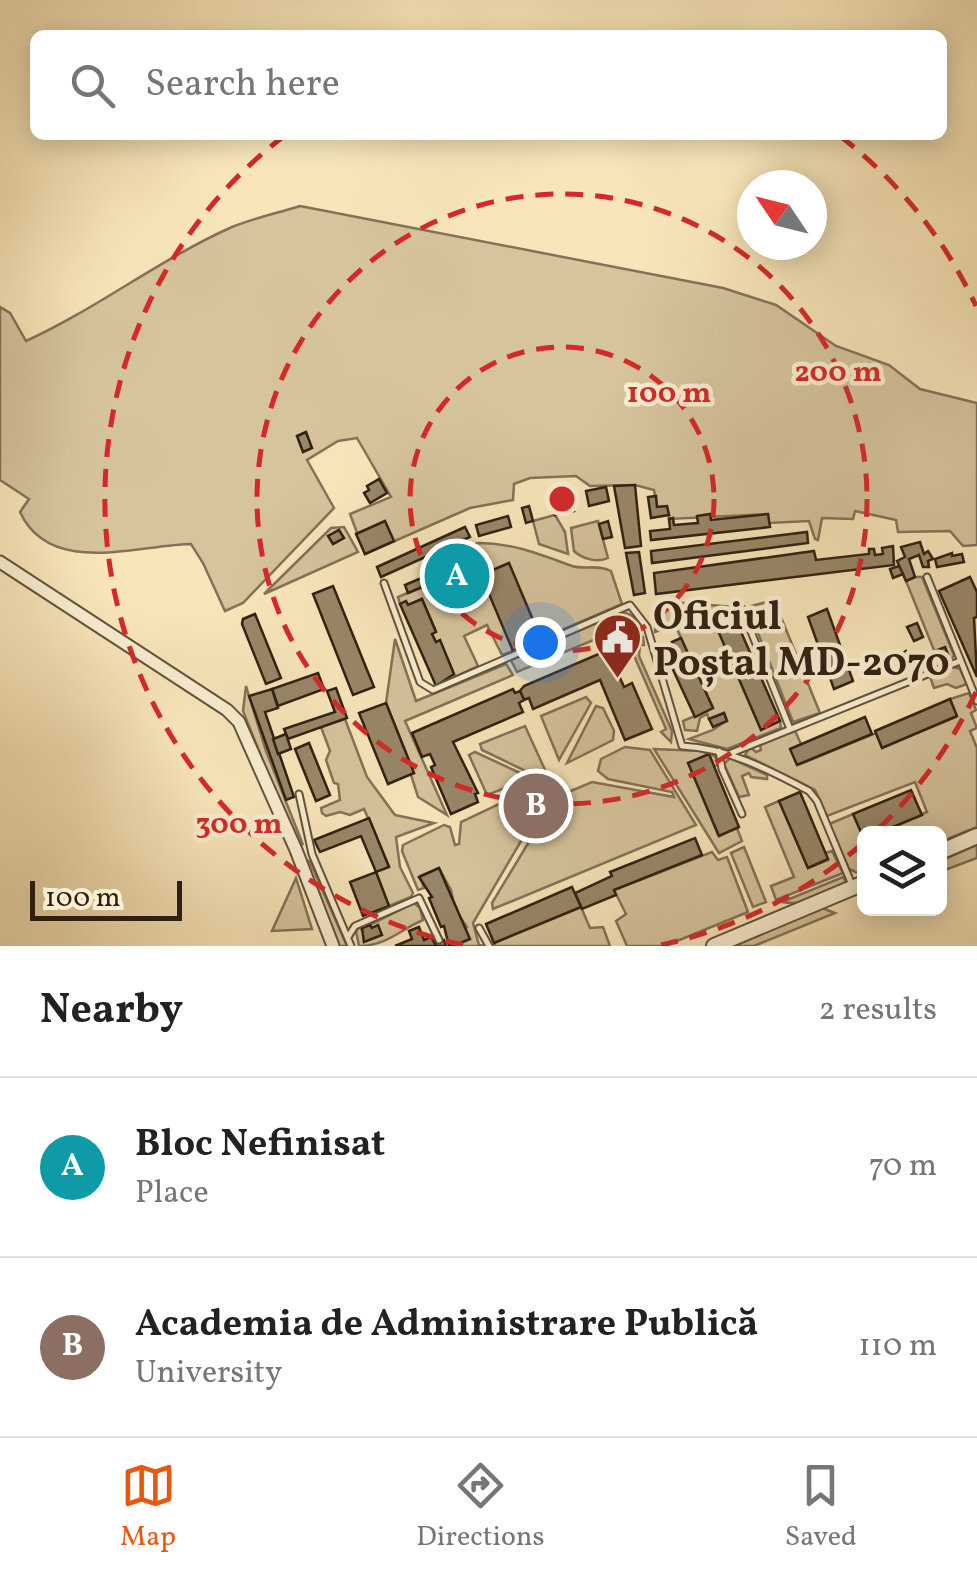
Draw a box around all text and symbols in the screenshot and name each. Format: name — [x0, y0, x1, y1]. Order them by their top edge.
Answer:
search box — [30, 30, 947, 140]
icon: search — [65, 58, 120, 113]
text: Search here — [145, 59, 340, 112]
north arrow — [737, 170, 827, 260]
text: 200 m — [794, 352, 882, 394]
text: 100 m — [627, 373, 711, 415]
centre of rings — [544, 481, 580, 517]
pin: A — [424, 538, 490, 614]
place label: Oficiul Poștal MD-2070 — [653, 591, 950, 693]
public building icon: Oficiul Poștal MD-2070 — [592, 612, 644, 680]
your location — [515, 617, 566, 668]
pin: B — [504, 768, 568, 844]
text: 300 m — [195, 804, 283, 846]
map controls — [857, 826, 947, 916]
button: layers — [857, 826, 947, 916]
scale bar — [30, 876, 182, 920]
text: 100 m — [45, 879, 120, 918]
text: Nearby — [40, 982, 183, 1041]
text: 2 results — [819, 989, 937, 1033]
text: Bloc Nefinisat — [135, 1119, 385, 1172]
text: A — [61, 1145, 84, 1189]
text: 70 m — [869, 1145, 937, 1189]
text: Place — [135, 1172, 209, 1216]
text: Academia de Administrare Publică — [135, 1299, 758, 1352]
text: B — [62, 1325, 83, 1369]
text: 110 m — [858, 1325, 937, 1369]
text: University — [135, 1352, 282, 1396]
tab: Map — [120, 1458, 176, 1557]
tab: Directions — [416, 1458, 545, 1557]
tab: Saved — [785, 1458, 857, 1557]

